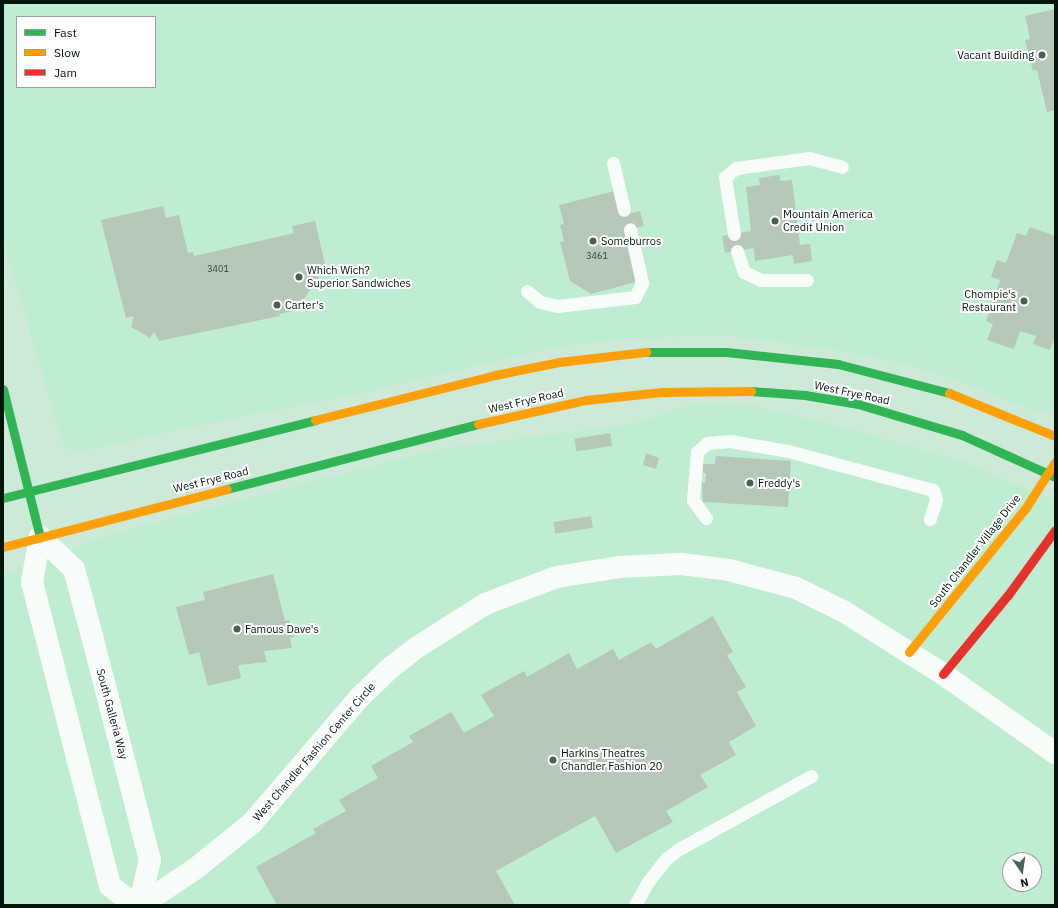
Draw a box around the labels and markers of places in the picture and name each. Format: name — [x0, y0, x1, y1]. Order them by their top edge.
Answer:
place label: Vacant Building — [957, 48, 1034, 62]
marker: Vacant Building — [1037, 50, 1047, 60]
place label: Mountain America Credit Union — [783, 208, 873, 234]
marker: Mountain America Credit Union — [770, 216, 780, 226]
place label: Someburros — [601, 234, 661, 248]
marker: Someburros — [588, 236, 598, 246]
place label: Which Wich? Superior Sandwiches — [307, 264, 411, 290]
marker: Which Wich? Superior Sandwiches — [294, 272, 304, 282]
place label: Chompie's Restaurant — [962, 288, 1016, 314]
marker: Chompie's Restaurant — [1019, 296, 1029, 306]
place label: Carter's — [285, 298, 324, 312]
marker: Carter's — [272, 300, 282, 310]
place label: Freddy's — [758, 476, 800, 490]
marker: Freddy's — [745, 478, 755, 488]
place label: Famous Dave's — [245, 622, 319, 636]
marker: Famous Dave's — [232, 624, 242, 634]
place label: Harkins Theatres Chandler Fashion 20 — [561, 747, 662, 773]
marker: Harkins Theatres Chandler Fashion 20 — [548, 755, 558, 765]

